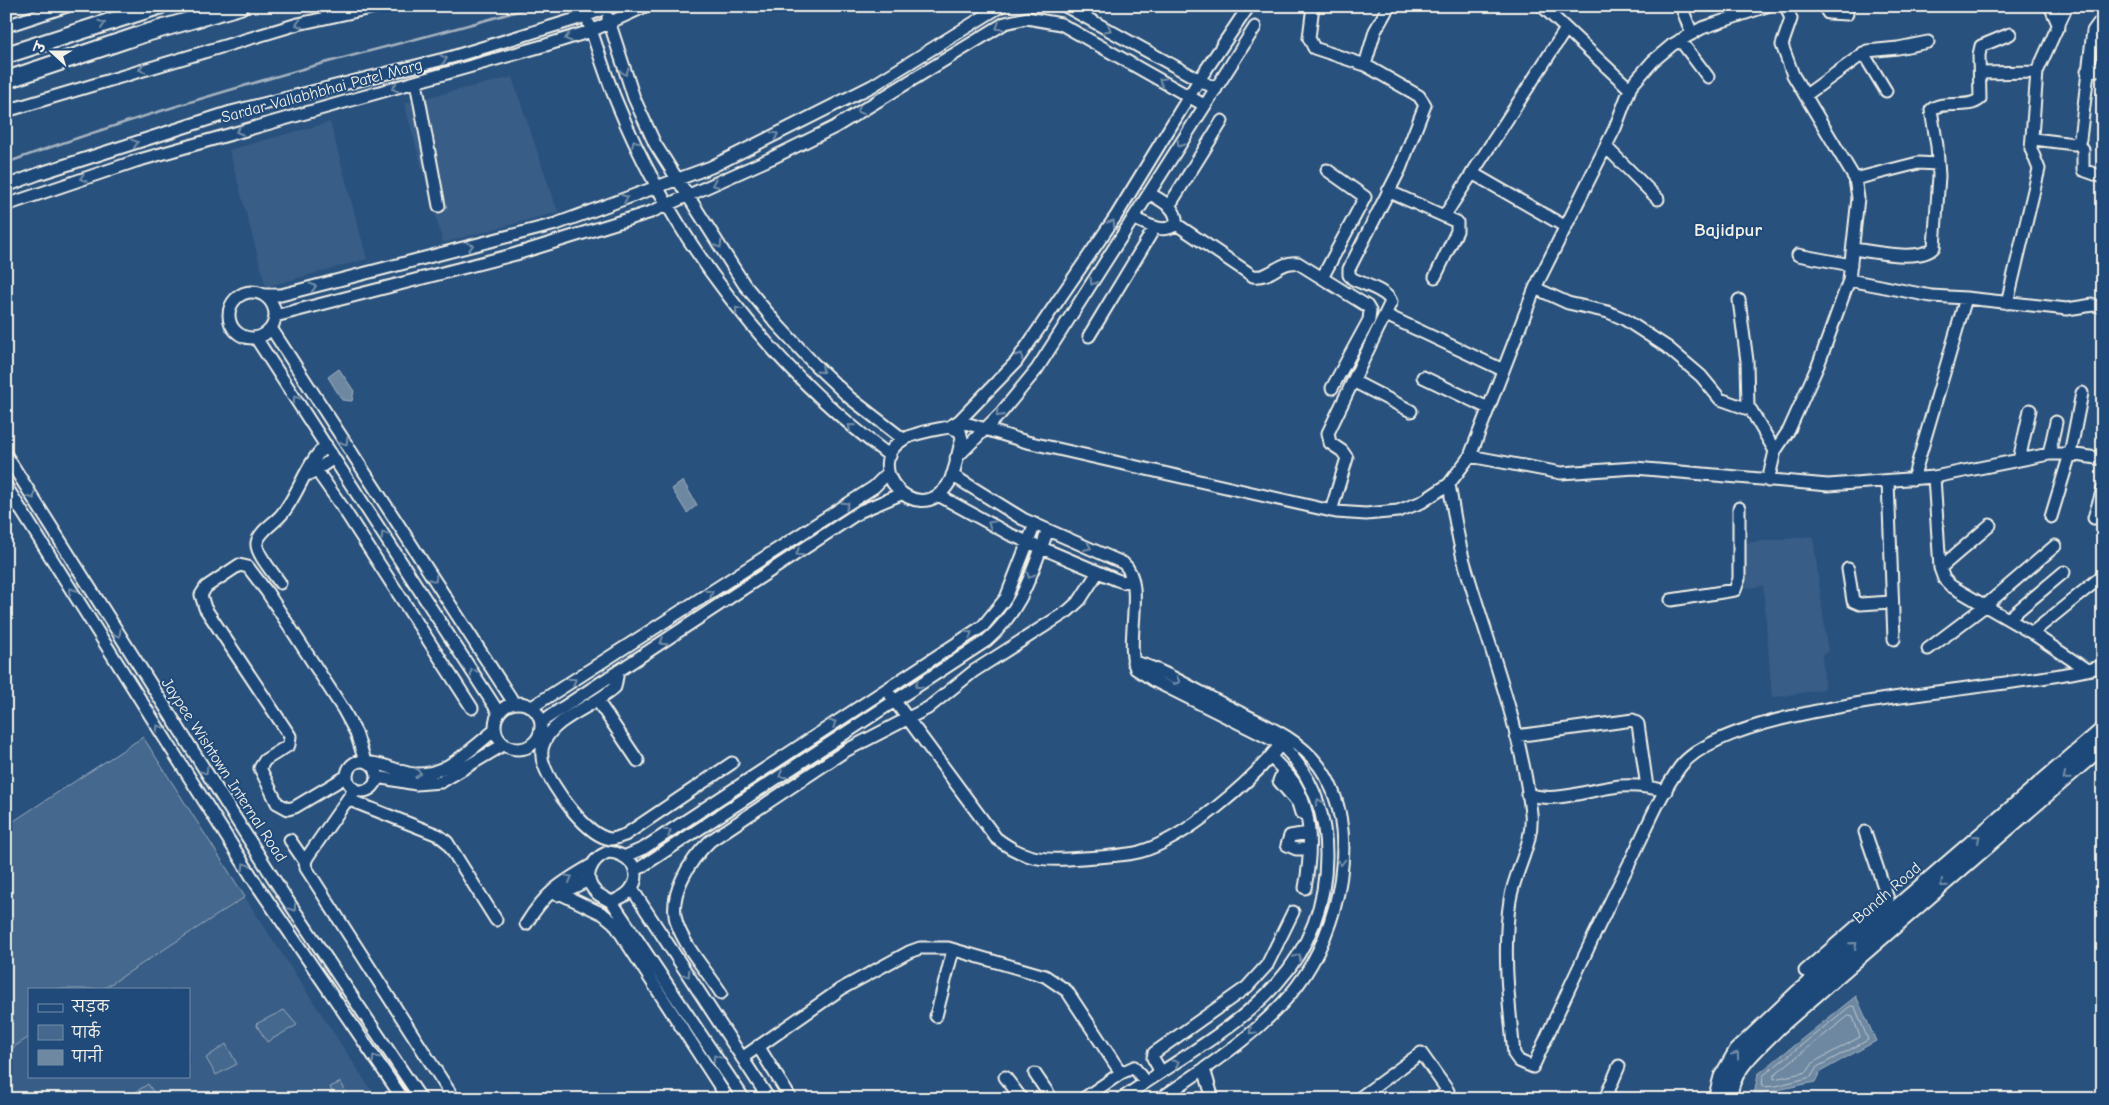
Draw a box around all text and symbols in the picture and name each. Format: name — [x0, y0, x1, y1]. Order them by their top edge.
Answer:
one-way arrow — [294, 18, 303, 29]
one-way arrow — [98, 20, 106, 30]
one-way arrow — [996, 21, 1005, 31]
one-way arrow — [1103, 23, 1112, 33]
north arrow — [28, 28, 78, 78]
one-way arrow — [565, 33, 573, 43]
text: उ — [30, 39, 51, 57]
one-way arrow — [440, 54, 449, 65]
street label: Sardar Vallabhbhai Patel Marg — [219, 55, 425, 127]
one-way arrow — [139, 63, 147, 73]
one-way arrow — [620, 67, 630, 75]
one-way arrow — [1158, 78, 1167, 88]
one-way arrow — [391, 82, 400, 93]
one-way arrow — [857, 105, 866, 115]
one-way arrow — [235, 125, 243, 135]
one-way arrow — [770, 131, 779, 141]
one-way arrow — [131, 139, 139, 149]
one-way arrow — [631, 139, 641, 148]
one-way arrow — [1176, 139, 1186, 148]
one-way arrow — [80, 173, 88, 183]
one-way arrow — [711, 177, 720, 188]
one-way arrow — [621, 194, 629, 204]
one-way arrow — [1106, 219, 1115, 228]
district label: Bajidpur — [1694, 219, 1762, 241]
one-way arrow — [713, 239, 722, 248]
one-way arrow — [466, 241, 475, 252]
one-way arrow — [1089, 276, 1099, 285]
one-way arrow — [309, 282, 318, 293]
one-way arrow — [735, 307, 744, 316]
one-way arrow — [1014, 353, 1023, 362]
one-way arrow — [816, 364, 825, 373]
one-way arrow — [293, 395, 302, 405]
one-way arrow — [996, 408, 1005, 417]
one-way arrow — [848, 423, 857, 432]
one-way arrow — [339, 437, 349, 446]
one-way arrow — [26, 491, 35, 500]
one-way arrow — [841, 502, 850, 511]
one-way arrow — [988, 521, 997, 531]
one-way arrow — [381, 532, 390, 541]
one-way arrow — [1083, 541, 1092, 551]
one-way arrow — [795, 546, 804, 556]
one-way arrow — [1026, 570, 1037, 579]
one-way arrow — [427, 573, 437, 582]
one-way arrow — [69, 587, 78, 596]
one-way arrow — [704, 590, 714, 599]
one-way arrow — [112, 629, 121, 638]
one-way arrow — [964, 631, 973, 641]
one-way arrow — [659, 636, 668, 645]
one-way arrow — [469, 668, 479, 677]
street label: Jaypee Wishtown Internal Road — [158, 675, 290, 865]
one-way arrow — [1172, 675, 1181, 685]
one-way arrow — [568, 678, 577, 688]
one-way arrow — [914, 679, 923, 689]
one-way arrow — [827, 720, 836, 729]
one-way arrow — [155, 724, 165, 733]
one-way arrow — [199, 766, 208, 775]
one-way arrow — [414, 768, 422, 779]
one-way arrow — [779, 769, 788, 778]
one-way arrow — [2063, 771, 2072, 780]
one-way arrow — [1315, 798, 1325, 807]
one-way arrow — [662, 829, 671, 838]
one-way arrow — [1972, 835, 1981, 844]
one-way arrow — [1336, 858, 1346, 866]
street label: Bandh Road — [1849, 859, 1925, 927]
one-way arrow — [242, 862, 252, 871]
one-way arrow — [564, 874, 573, 884]
one-way arrow — [1940, 878, 1949, 886]
one-way arrow — [287, 902, 296, 912]
one-way arrow — [1849, 941, 1858, 950]
one-way arrow — [1292, 954, 1301, 963]
one-way arrow — [680, 969, 690, 978]
legend — [28, 988, 190, 1078]
text: सड़क — [71, 998, 110, 1017]
text: पार्क — [71, 1021, 102, 1042]
one-way arrow — [1249, 1025, 1258, 1034]
text: पानी — [71, 1045, 104, 1066]
one-way arrow — [1730, 1051, 1739, 1061]
one-way arrow — [372, 1055, 381, 1064]
one-way arrow — [713, 1055, 723, 1064]
one-way arrow — [1171, 1060, 1180, 1069]

